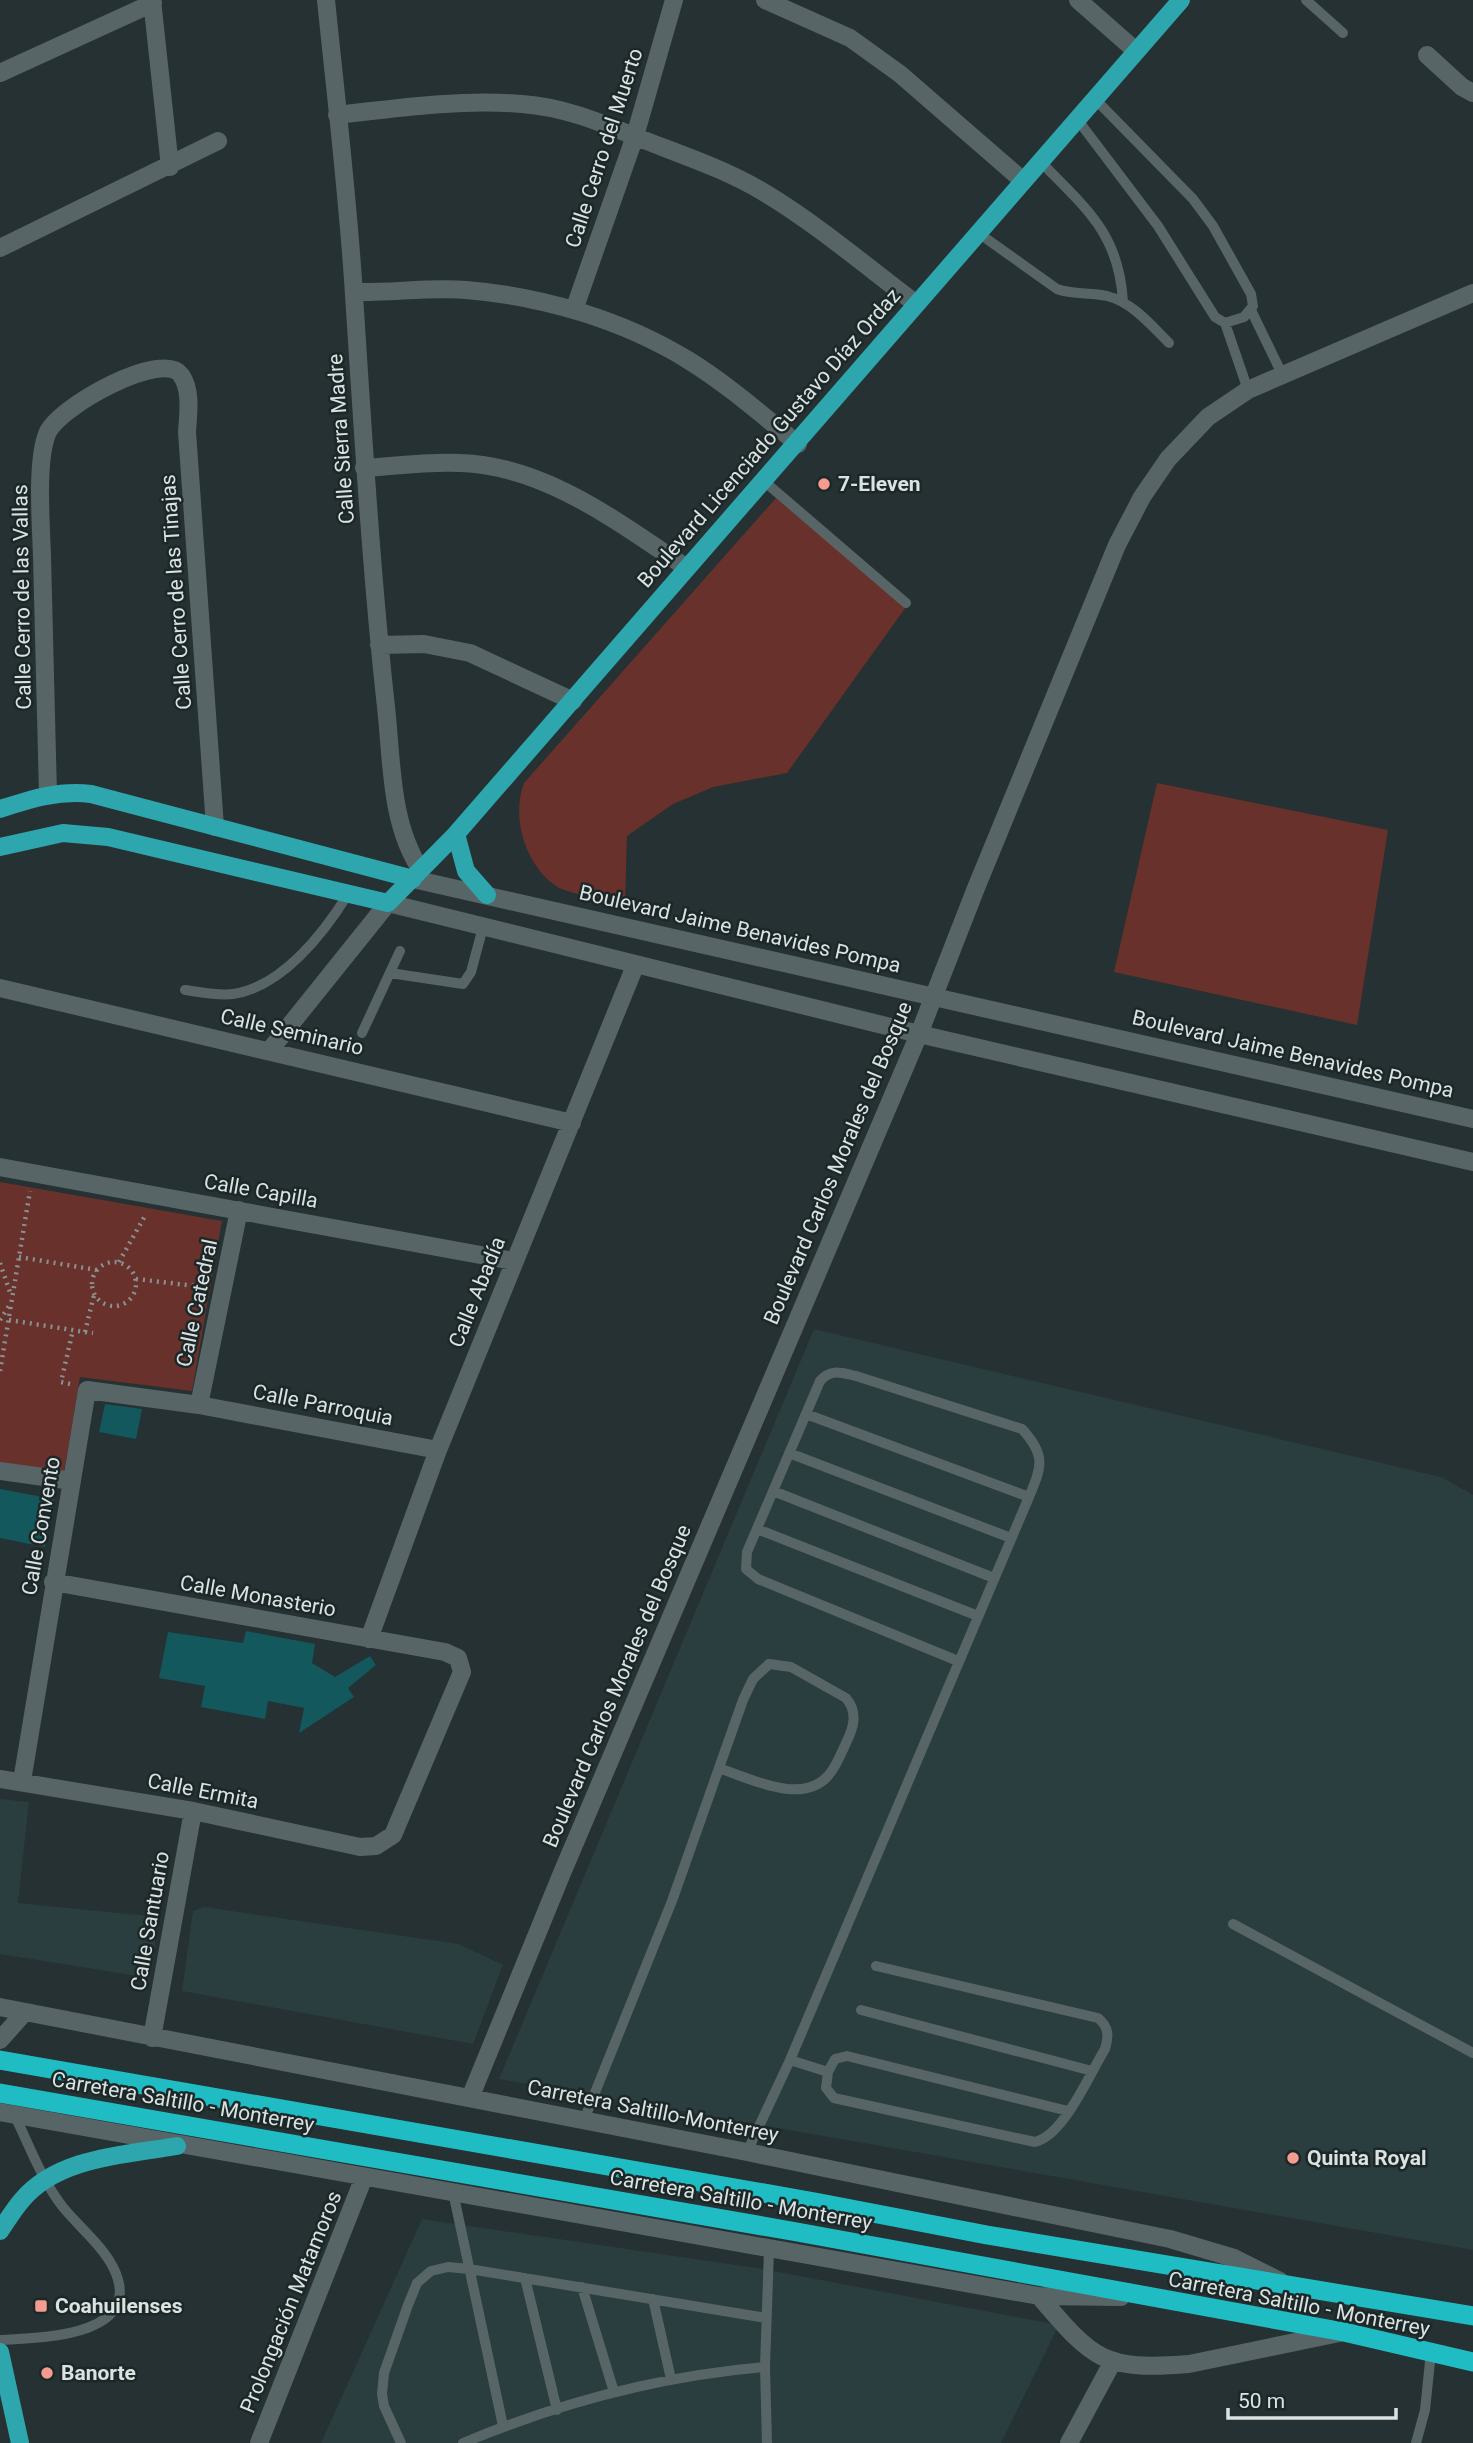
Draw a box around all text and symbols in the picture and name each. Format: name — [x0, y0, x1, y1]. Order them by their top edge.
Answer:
street label: Calle Cerro del Muerto — [560, 45, 648, 251]
street label: Boulevard Licenciado Gustavo Díaz Ordaz — [633, 284, 905, 592]
street label: Calle Sierra Madre — [323, 353, 359, 525]
place label: 7-Eleven — [838, 472, 921, 496]
street label: Calle Cerro de las Tinajas — [156, 473, 196, 711]
marker: 7-Eleven — [816, 476, 832, 492]
street label: Calle Cerro de las Vallas — [8, 484, 36, 710]
street label: Boulevard Jaime Benavides Pompa — [577, 880, 903, 978]
street label: Boulevard Carlos Morales del Bosque — [759, 998, 917, 1328]
street label: Calle Seminario — [218, 1004, 366, 1060]
street label: Boulevard Jaime Benavides Pompa — [1130, 1005, 1456, 1103]
street label: Calle Capilla — [202, 1169, 320, 1213]
street label: Calle Abadía — [444, 1233, 510, 1351]
street label: Calle Catedral — [172, 1237, 222, 1369]
street label: Calle Parroquia — [251, 1380, 395, 1430]
street label: Calle Convento — [17, 1455, 65, 1597]
street label: Boulevard Carlos Morales del Bosque — [538, 1521, 696, 1851]
street label: Calle Monasterio — [178, 1570, 338, 1622]
street label: Calle Ermita — [145, 1768, 261, 1814]
street label: Calle Santuario — [126, 1849, 174, 1993]
street label: Carretera Saltillo - Monterrey — [50, 2067, 316, 2137]
street label: Carretera Saltillo-Monterrey — [525, 2075, 781, 2147]
place label: Quinta Royal — [1307, 2146, 1427, 2170]
marker: Quinta Royal — [1285, 2150, 1301, 2166]
street label: Carretera Saltillo - Monterrey — [608, 2165, 874, 2235]
street label: Prolongación Matamoros — [235, 2188, 347, 2416]
street label: Carretera Saltillo - Monterrey — [1166, 2267, 1432, 2341]
place label: Coahuilenses — [55, 2294, 183, 2318]
marker: Coahuilenses — [33, 2298, 49, 2314]
place label: Banorte — [61, 2361, 136, 2385]
marker: Banorte — [39, 2365, 55, 2381]
scale bar — [1228, 2376, 1396, 2420]
text: 50 m — [1238, 2389, 1285, 2413]

